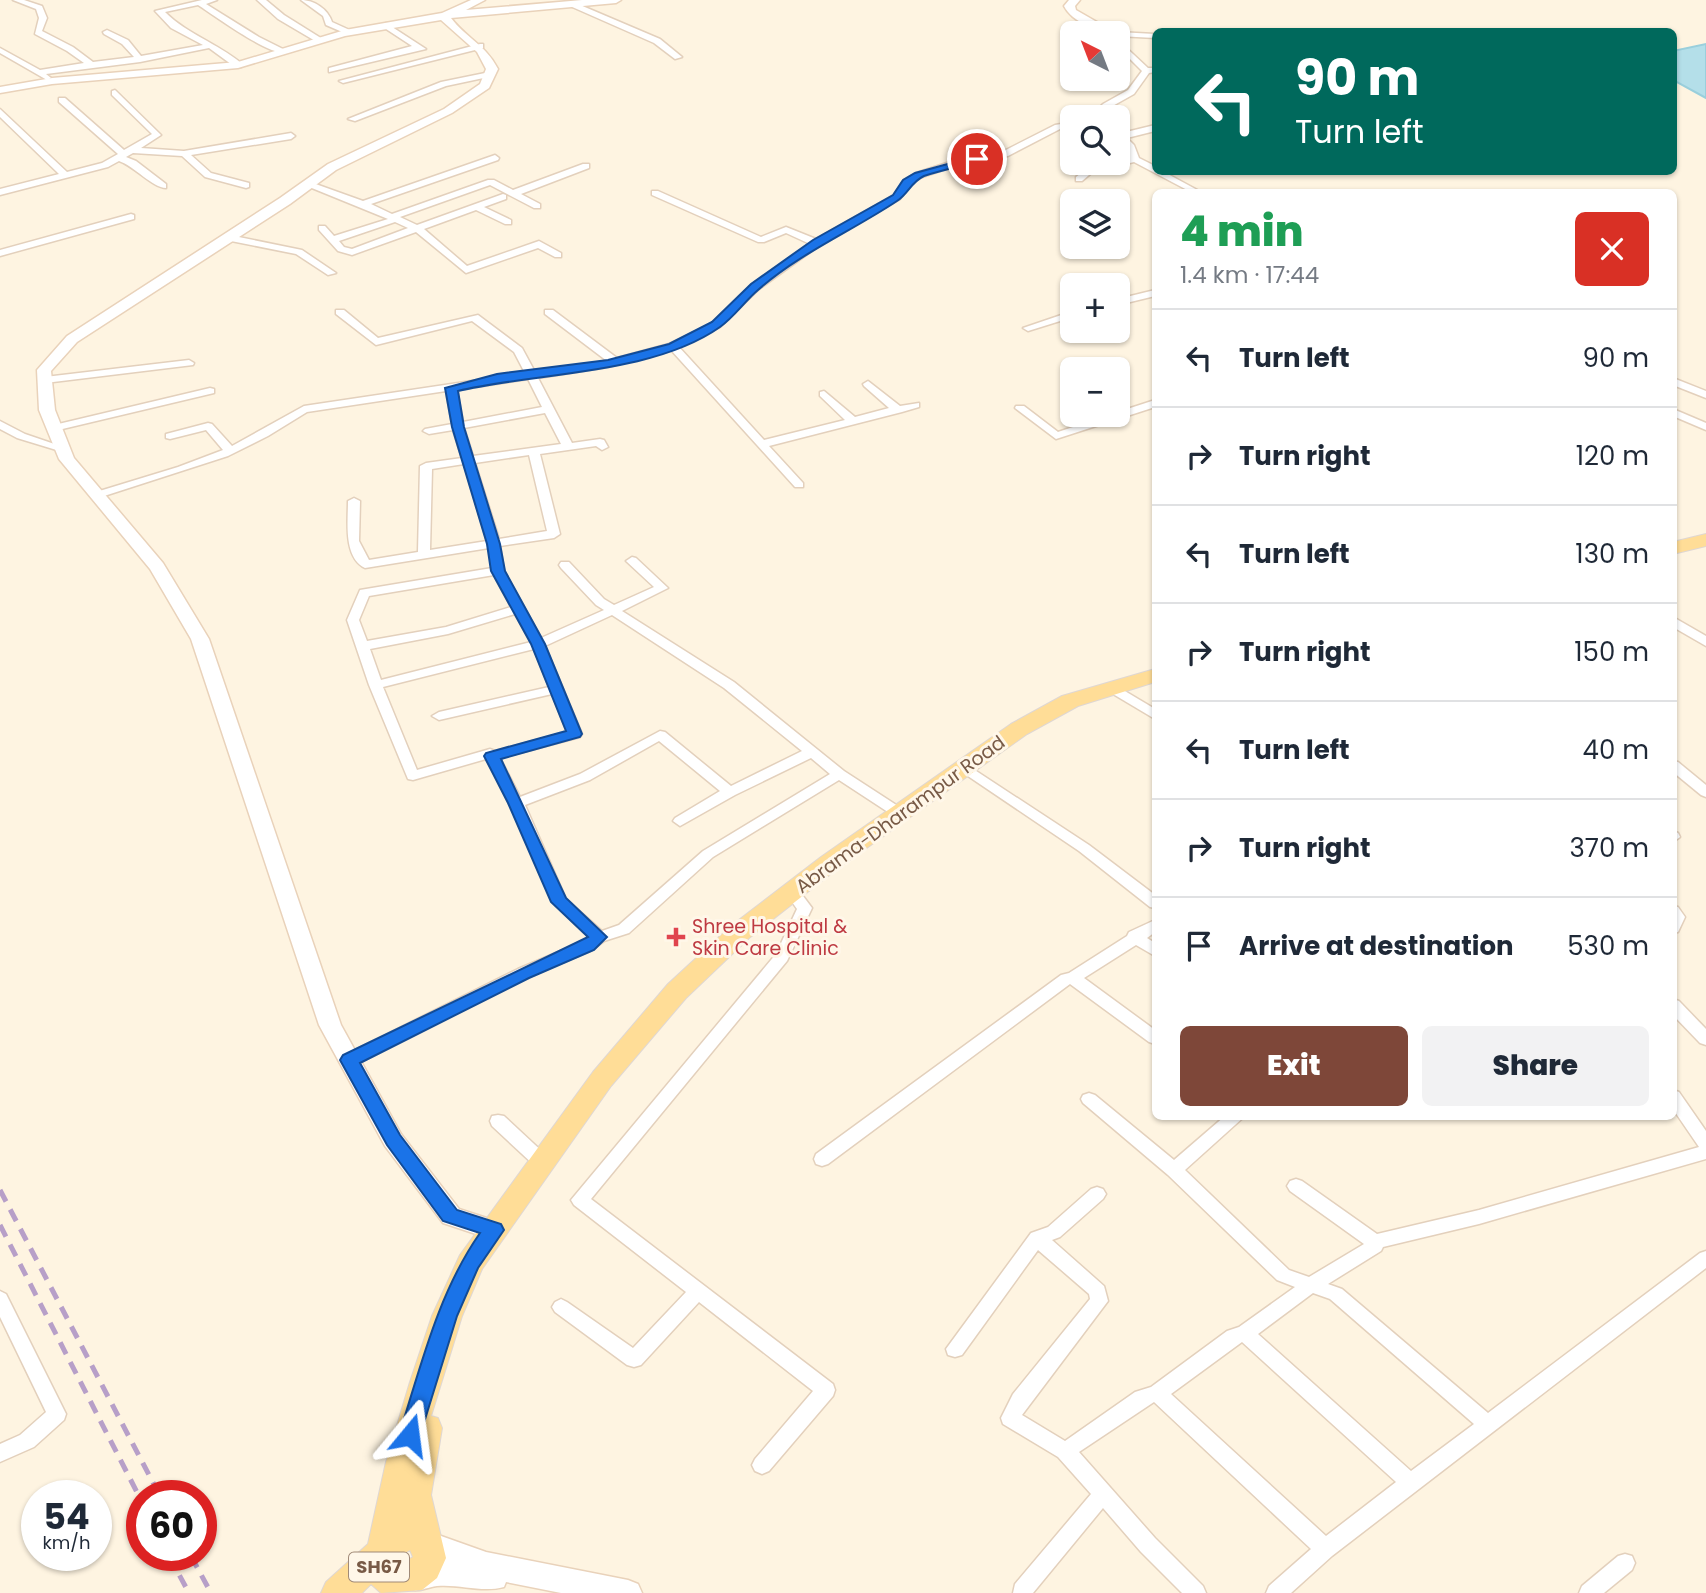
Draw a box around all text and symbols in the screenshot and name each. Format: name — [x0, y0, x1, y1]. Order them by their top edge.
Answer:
north arrow — [1060, 21, 1130, 91]
map controls — [1060, 21, 1130, 427]
text: 90 m — [1295, 44, 1419, 112]
icon: left — [1180, 56, 1271, 147]
button: search — [1060, 105, 1130, 175]
text: Turn left — [1295, 109, 1424, 154]
pin — [947, 129, 1007, 189]
icon: arrive — [958, 140, 996, 178]
button: layers — [1060, 189, 1130, 259]
text: 4 min — [1180, 202, 1304, 261]
button: close — [1575, 212, 1649, 286]
text: 1.4 km · 17:44 — [1180, 259, 1319, 291]
button: + — [1060, 273, 1130, 343]
icon: left — [1180, 339, 1218, 377]
text: Turn left — [1239, 340, 1350, 376]
text: 90 m — [1583, 340, 1649, 376]
button: − — [1060, 357, 1130, 427]
icon: right — [1180, 437, 1218, 475]
text: Turn right — [1239, 438, 1371, 474]
text: 120 m — [1576, 438, 1649, 474]
icon: left — [1180, 535, 1218, 573]
text: Turn left — [1239, 536, 1350, 572]
text: 130 m — [1575, 536, 1649, 572]
icon: right — [1180, 633, 1218, 671]
text: Turn right — [1239, 634, 1371, 670]
text: 150 m — [1574, 634, 1649, 670]
street label: Abrama-Dharampur Road — [790, 729, 1011, 900]
icon: left — [1180, 731, 1218, 769]
text: Turn left — [1239, 732, 1350, 768]
text: 40 m — [1583, 732, 1649, 768]
icon: right — [1180, 829, 1218, 867]
text: Turn right — [1239, 830, 1371, 866]
text: 370 m — [1569, 830, 1649, 866]
place label: Shree Hospital & Skin Care Clinic — [692, 913, 847, 962]
marker: Shree Hospital & Skin Care Clinic — [666, 927, 686, 947]
icon: arrive — [1180, 927, 1218, 965]
text: Arrive at destination — [1239, 928, 1514, 964]
text: 530 m — [1567, 928, 1649, 964]
button: Exit — [1180, 1026, 1408, 1106]
button: Share — [1422, 1026, 1649, 1106]
position arrow — [373, 1398, 447, 1472]
speed limit sign: 60 — [126, 1480, 217, 1571]
text: 54 — [43, 1492, 90, 1541]
text: km/h — [43, 1530, 90, 1555]
road number: SH67 — [349, 1552, 409, 1582]

